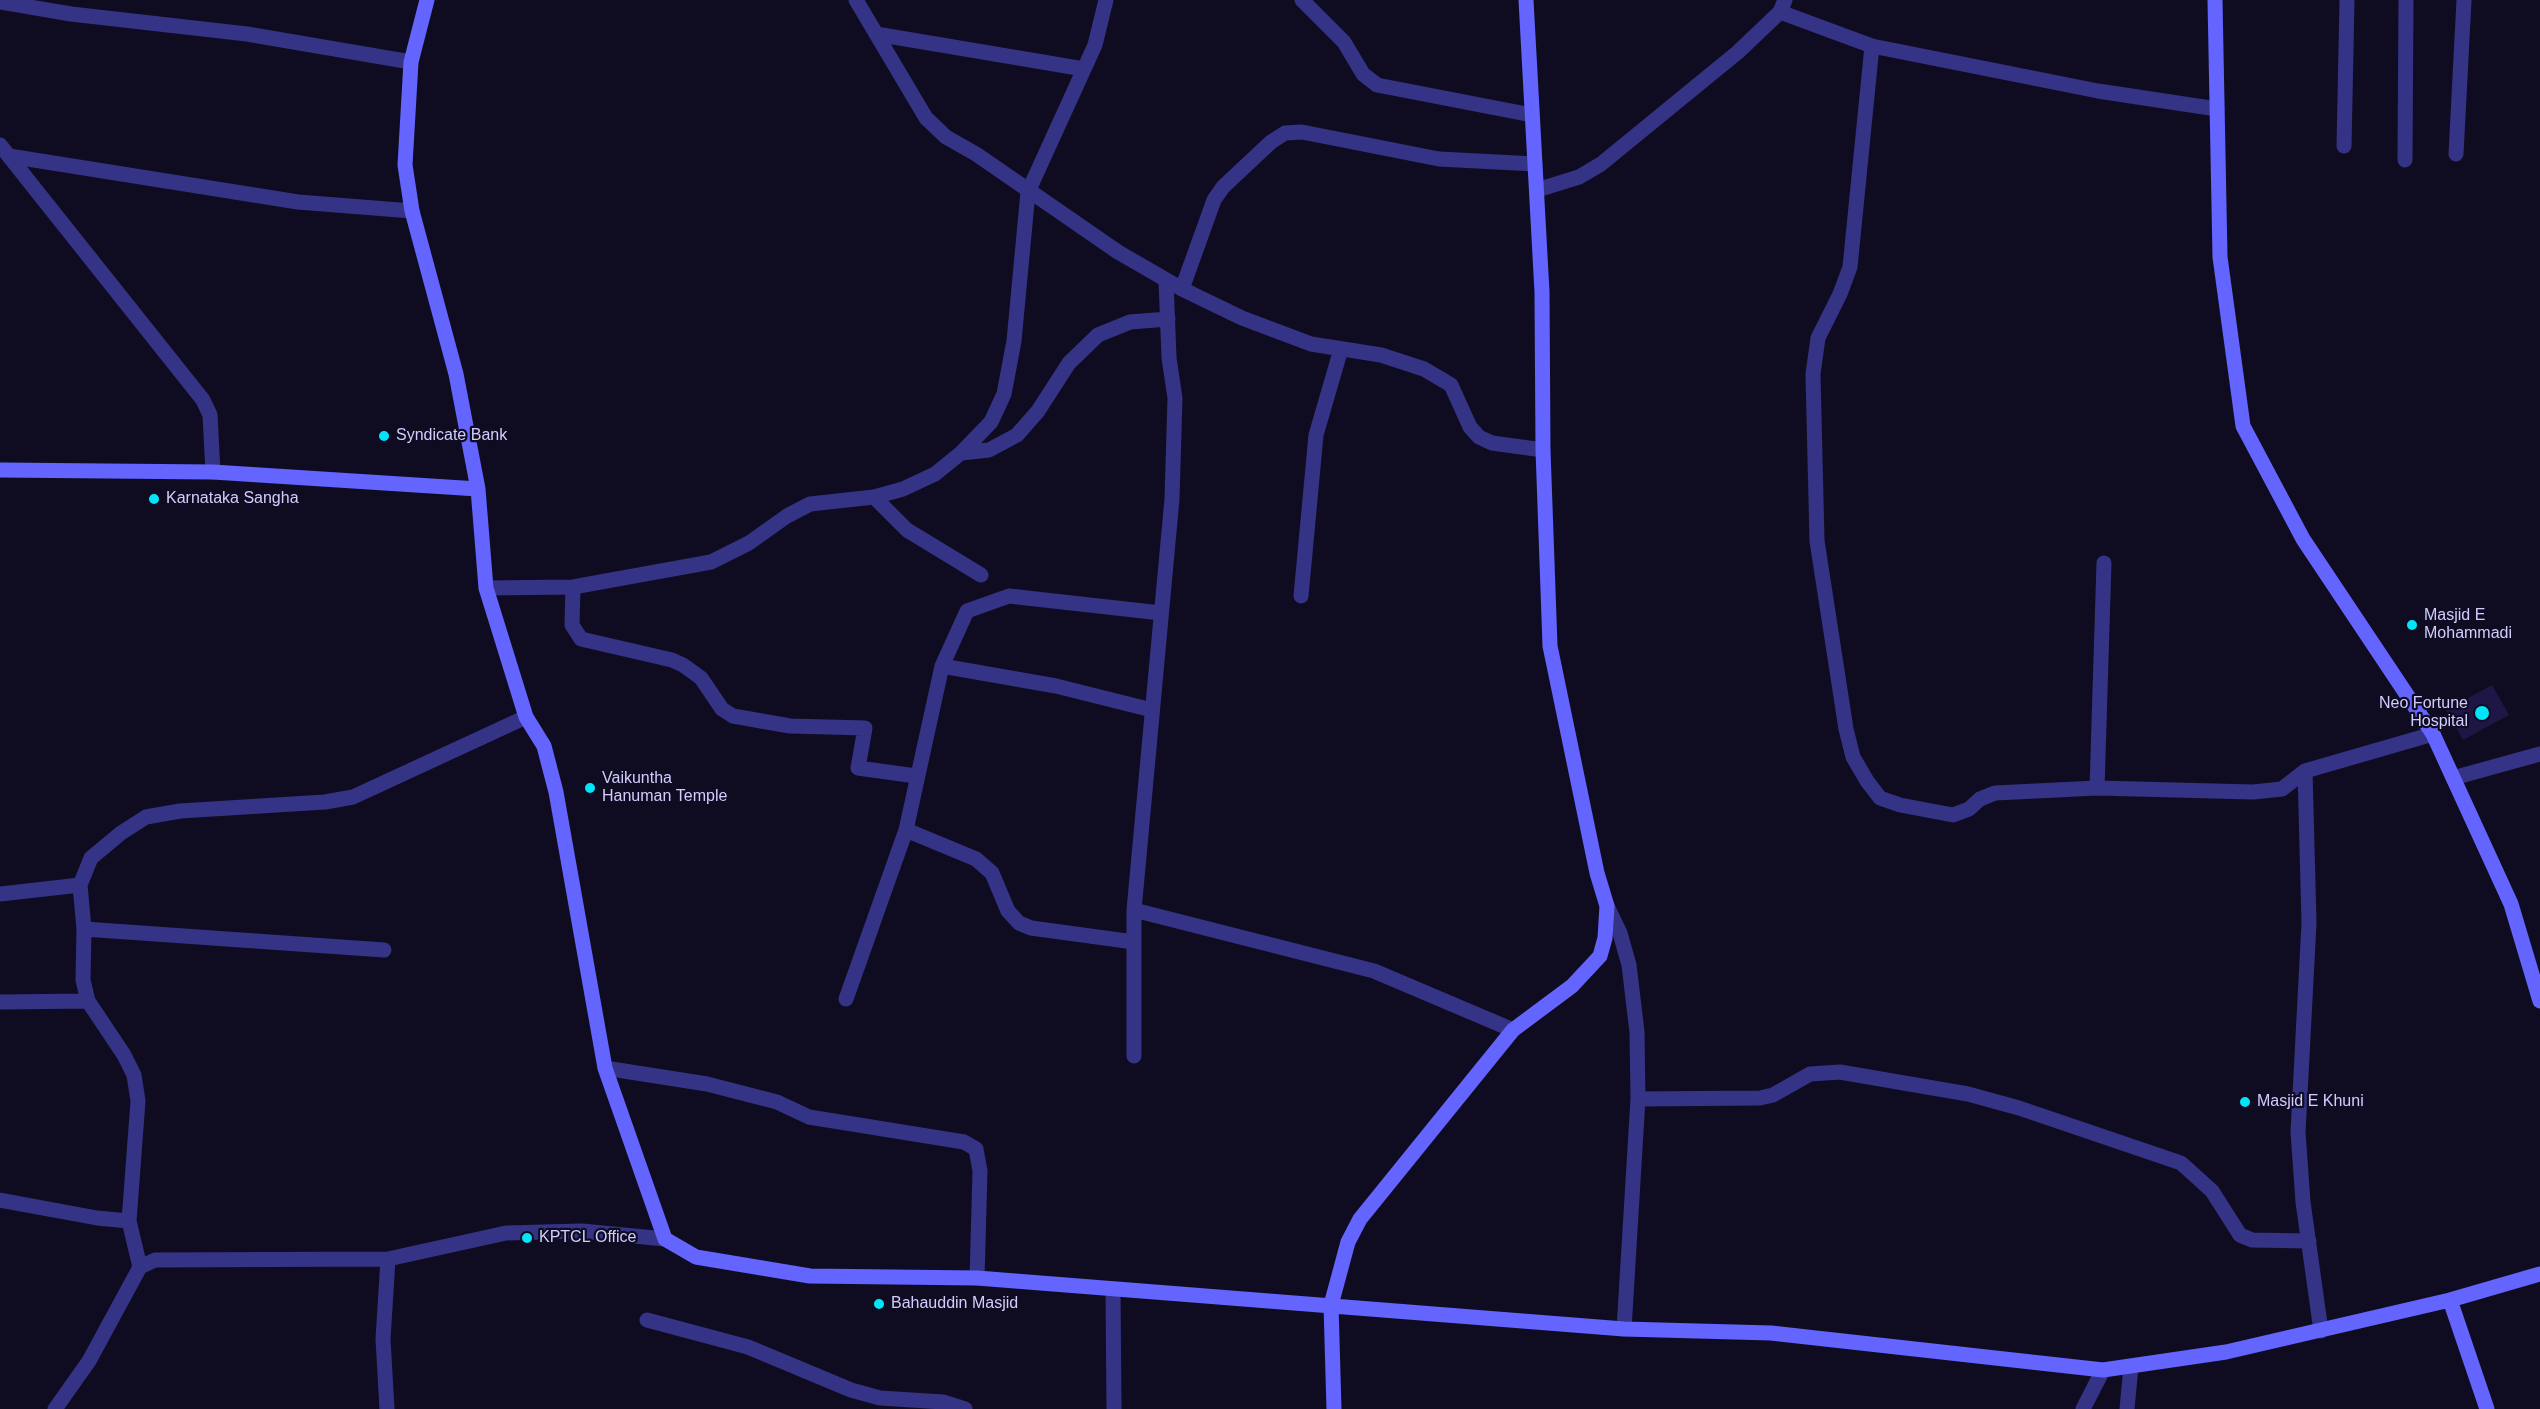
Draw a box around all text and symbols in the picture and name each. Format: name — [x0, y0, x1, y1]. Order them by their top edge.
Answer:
place label: Syndicate Bank — [396, 426, 507, 446]
marker: Syndicate Bank — [377, 429, 391, 443]
place label: Karnataka Sangha — [166, 489, 299, 509]
marker: Karnataka Sangha — [147, 492, 161, 506]
place label: Masjid E Mohammadi — [2424, 606, 2512, 644]
marker: Masjid E Mohammadi — [2405, 618, 2419, 632]
place label: Neo Fortune Hospital — [2379, 694, 2468, 732]
marker: Neo Fortune Hospital — [2473, 704, 2491, 722]
place label: Vaikuntha Hanuman Temple — [602, 769, 727, 807]
marker: Vaikuntha Hanuman Temple — [583, 781, 597, 795]
place label: Masjid E Khuni — [2257, 1092, 2364, 1112]
marker: Masjid E Khuni — [2238, 1095, 2252, 1109]
place label: KPTCL Office — [539, 1228, 637, 1248]
marker: KPTCL Office — [520, 1231, 534, 1245]
place label: Bahauddin Masjid — [891, 1294, 1018, 1314]
marker: Bahauddin Masjid — [872, 1297, 886, 1311]

